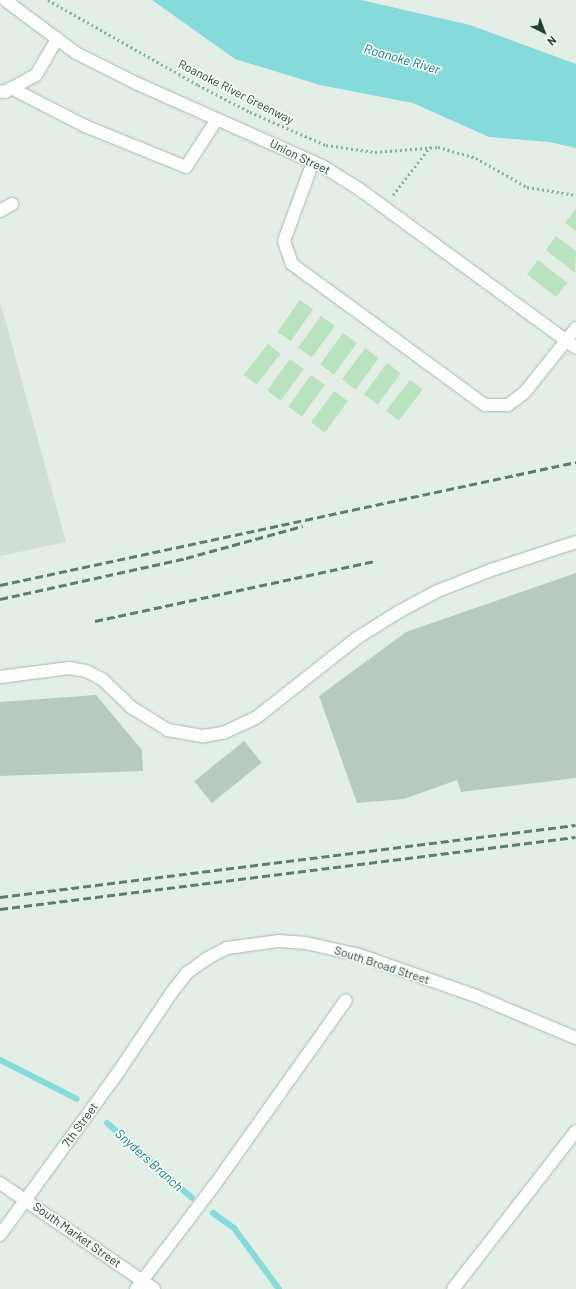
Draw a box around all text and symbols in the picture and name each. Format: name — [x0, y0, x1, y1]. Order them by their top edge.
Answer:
north arrow — [524, 12, 564, 52]
text: N — [545, 34, 559, 49]
water label: Roanoke River — [362, 41, 442, 77]
street label: Roanoke River Greenway — [176, 57, 296, 127]
street label: Union Street — [267, 136, 333, 178]
street label: South Broad Street — [332, 943, 432, 987]
street label: 7th Street — [59, 1100, 101, 1150]
water label: Snyders Branch — [112, 1126, 186, 1194]
street label: South Market Street — [30, 1199, 124, 1271]

